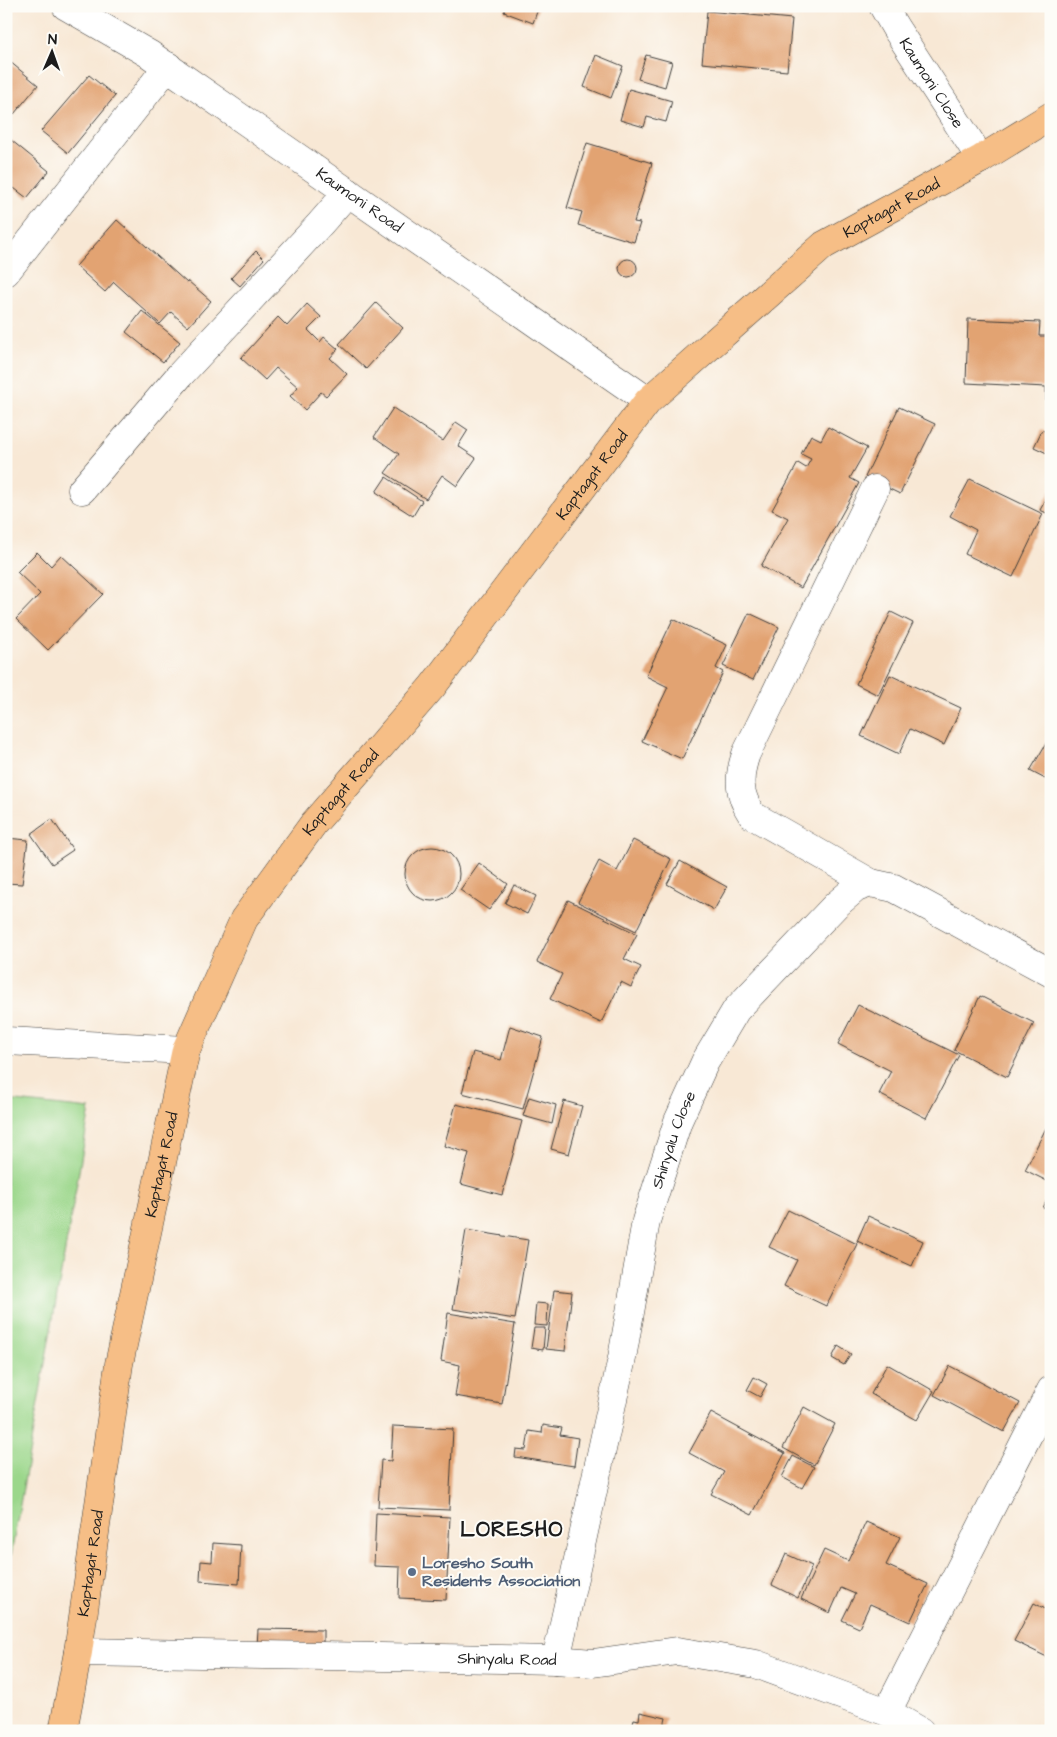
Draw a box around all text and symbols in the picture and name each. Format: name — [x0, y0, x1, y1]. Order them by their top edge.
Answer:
north arrow — [28, 28, 78, 78]
text: N — [48, 30, 57, 50]
street label: Kaumoni Close — [894, 34, 969, 133]
street label: Kaumoni Road — [312, 162, 407, 238]
street label: Kaptagat Road — [839, 173, 944, 243]
street label: Kaptagat Road — [551, 426, 633, 525]
street label: Kaptagat Road — [297, 745, 384, 840]
street label: Shinyalu Close — [646, 1087, 701, 1191]
street label: Kaptagat Road — [140, 1110, 183, 1220]
street label: Kaptagat Road — [72, 1509, 109, 1618]
district label: LORESHO — [460, 1515, 564, 1544]
place label: Loresho South Residents Association — [422, 1552, 580, 1592]
marker: Loresho South Residents Association — [406, 1566, 418, 1578]
street label: Shinyalu Road — [457, 1647, 557, 1671]

